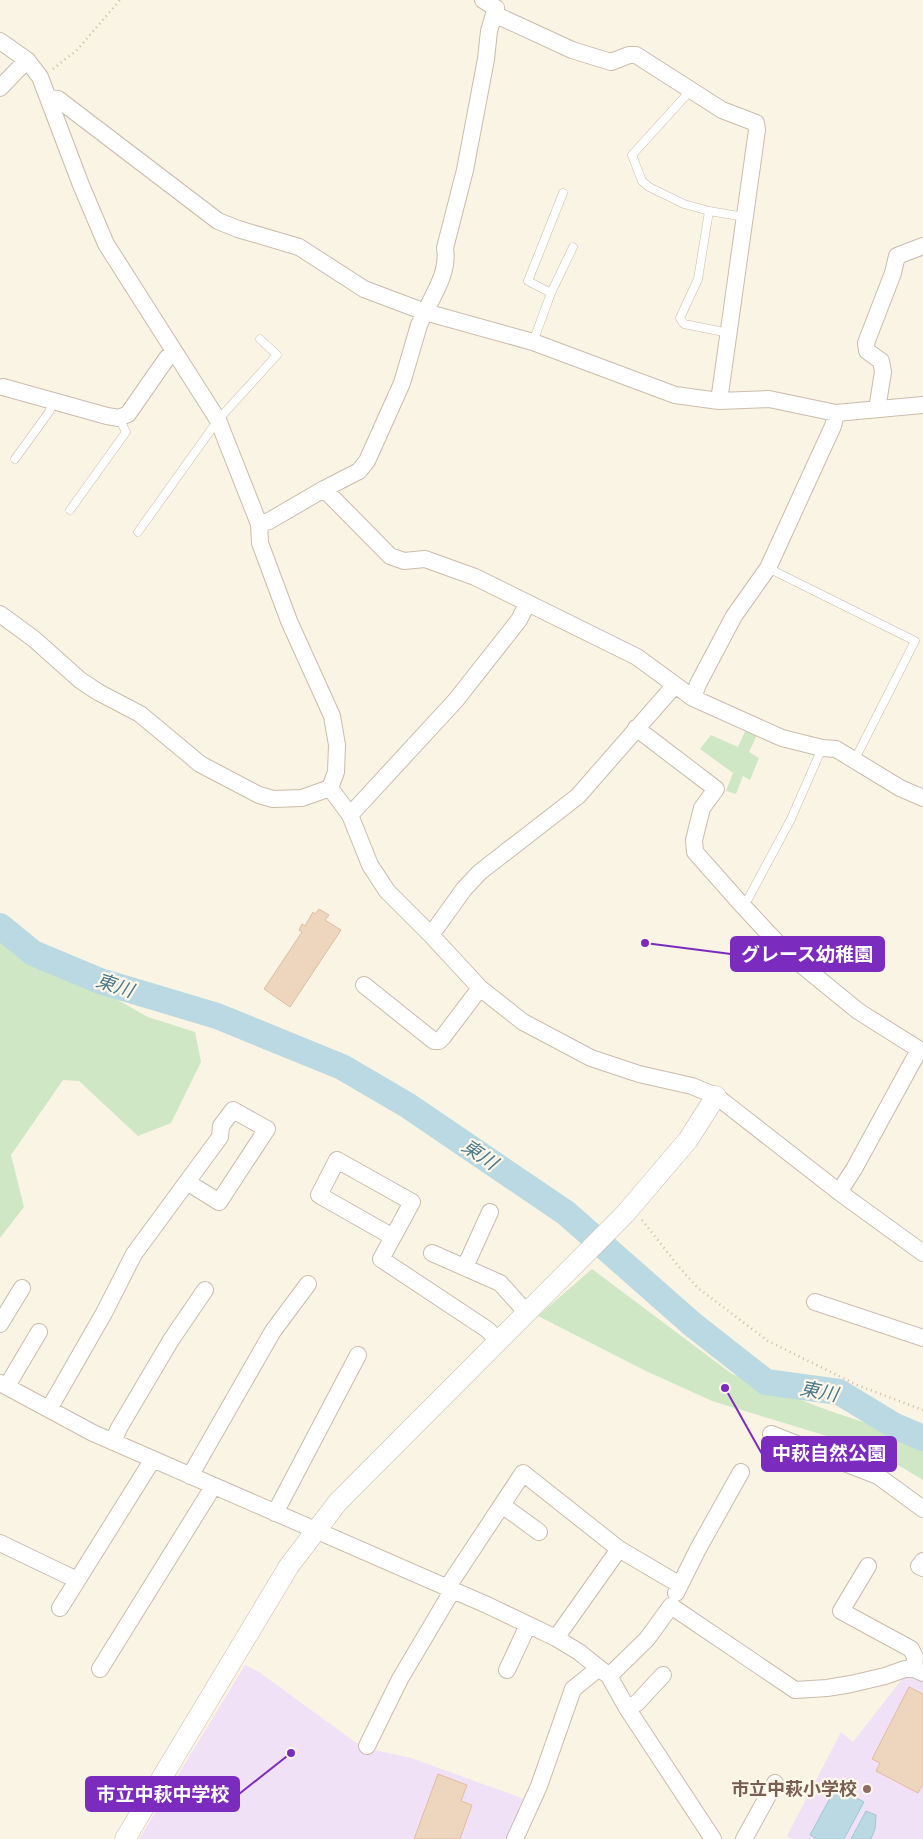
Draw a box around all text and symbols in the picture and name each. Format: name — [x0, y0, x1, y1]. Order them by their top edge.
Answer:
callout: グレース幼稚園 — [731, 937, 884, 971]
text: グレース幼稚園 — [741, 941, 873, 968]
water label: 東川 — [93, 967, 139, 1005]
water label: 東川 — [456, 1133, 505, 1177]
water label: 東川 — [798, 1375, 842, 1409]
callout: 中萩自然公園 — [762, 1437, 896, 1471]
text: 中萩自然公園 — [772, 1440, 886, 1467]
place label: 市立中萩小学校 — [731, 1776, 857, 1801]
callout: 市立中萩中学校 — [86, 1777, 239, 1811]
text: 市立中萩中学校 — [96, 1781, 230, 1808]
marker: 市立中萩小学校 — [861, 1783, 873, 1795]

